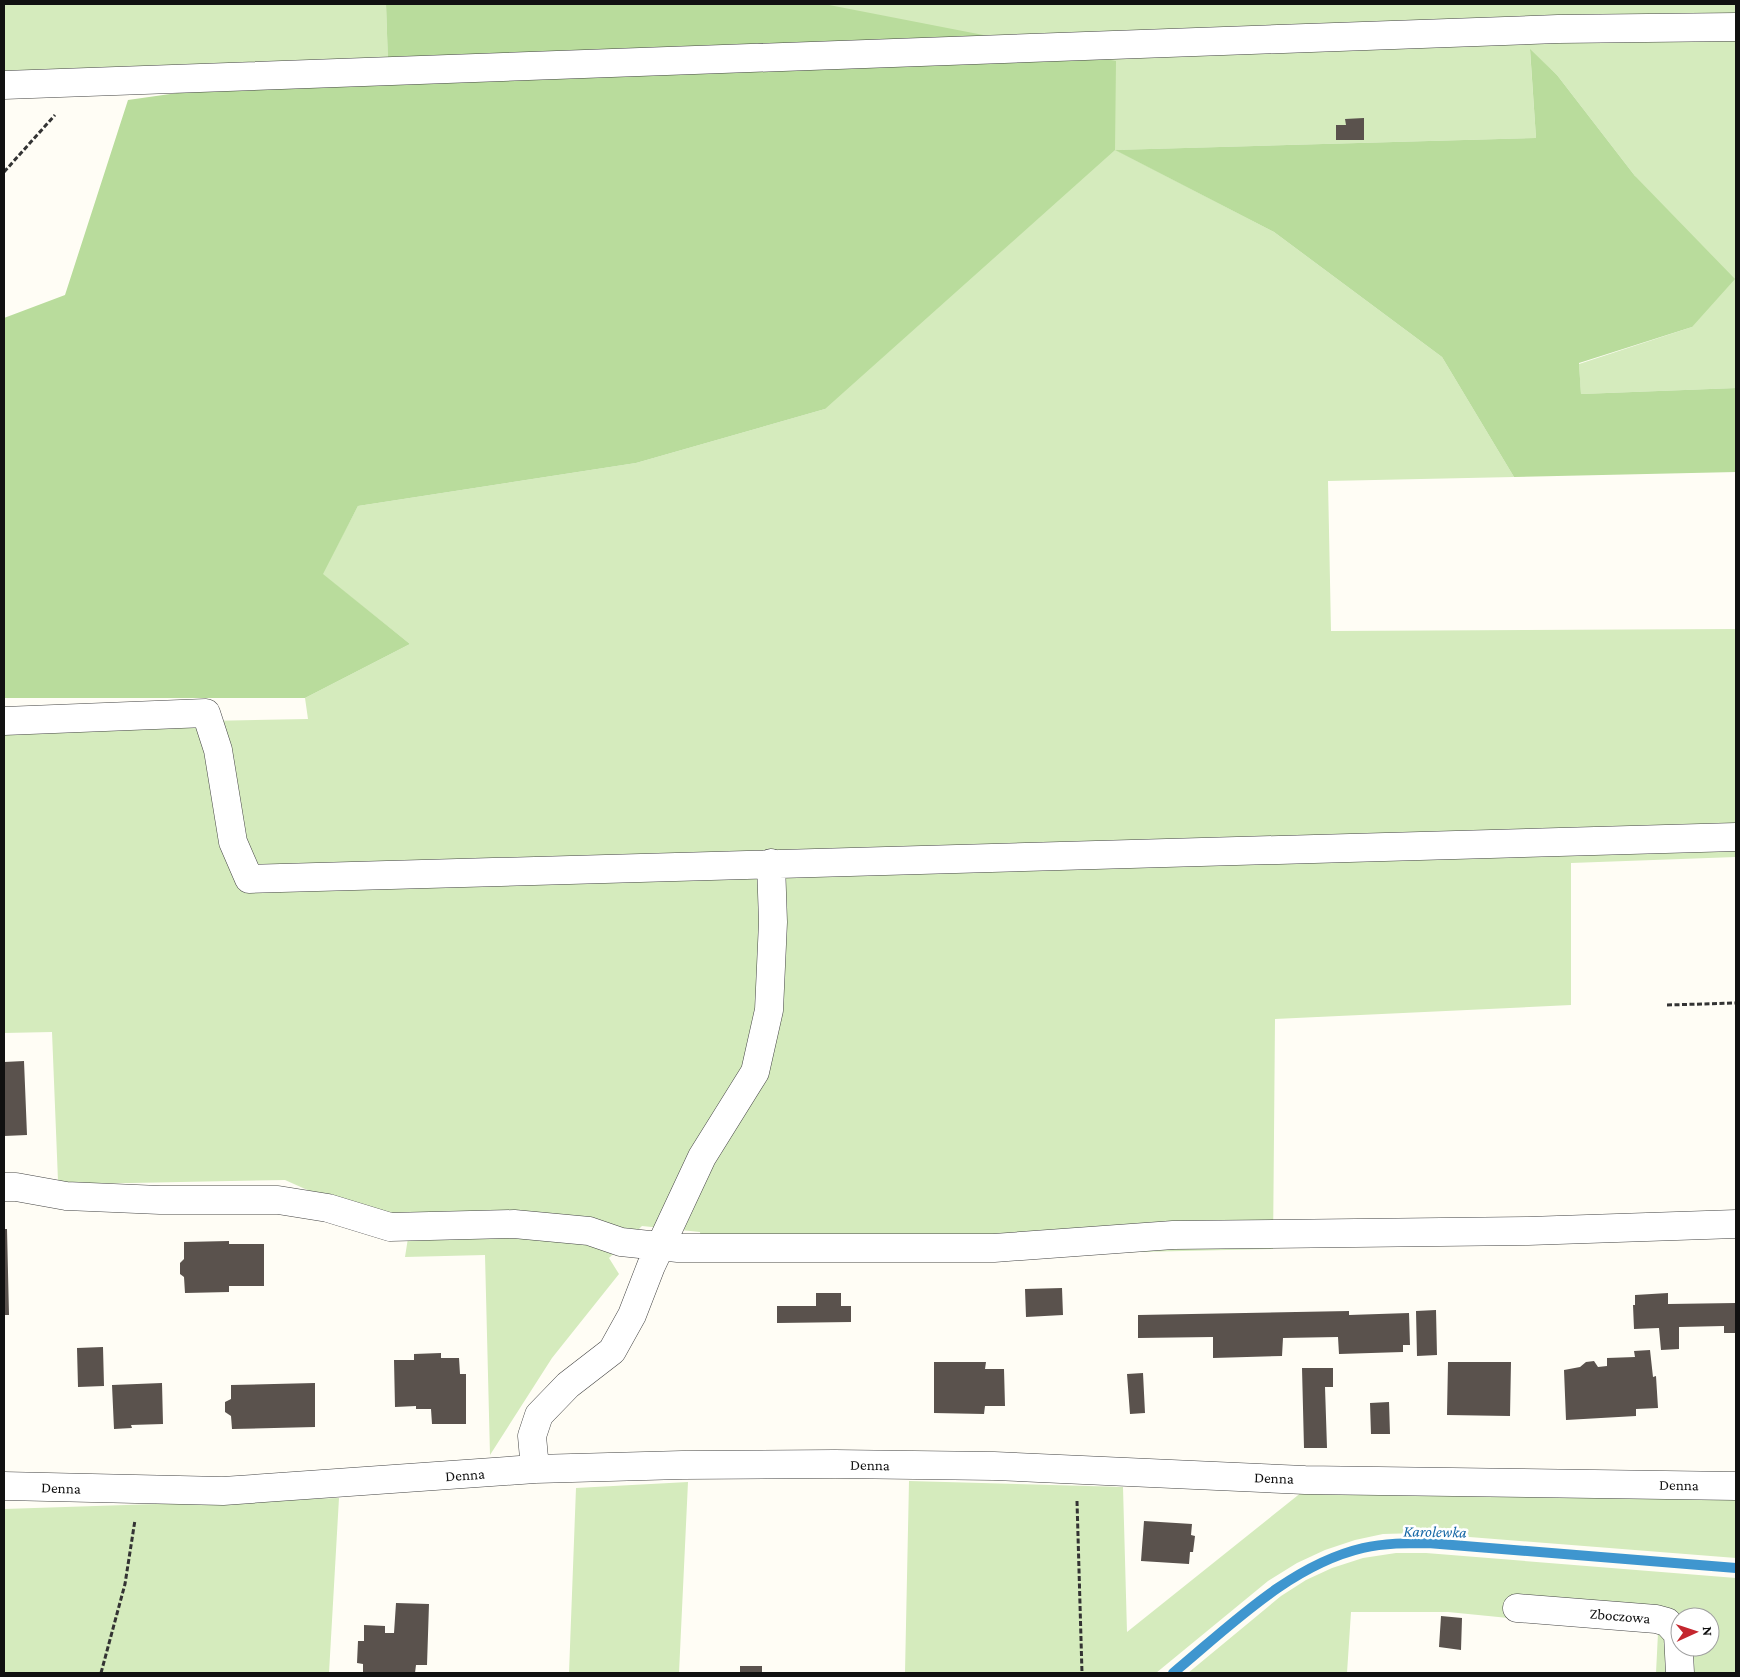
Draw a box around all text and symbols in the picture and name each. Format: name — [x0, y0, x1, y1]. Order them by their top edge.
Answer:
street label: Denna — [850, 1457, 890, 1473]
street label: Denna — [445, 1466, 485, 1484]
street label: Denna — [1254, 1469, 1294, 1487]
street label: Denna — [1659, 1477, 1699, 1493]
street label: Denna — [41, 1479, 81, 1497]
water label: Karolewka — [1403, 1522, 1467, 1541]
street label: Zboczowa — [1589, 1605, 1651, 1627]
north arrow — [1670, 1607, 1720, 1657]
text: N — [1700, 1626, 1716, 1637]

